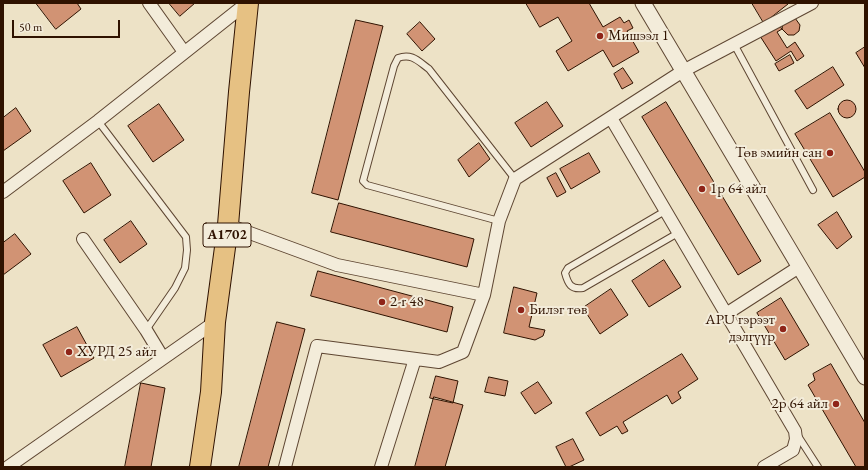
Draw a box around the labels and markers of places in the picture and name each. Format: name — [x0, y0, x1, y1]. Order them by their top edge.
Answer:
place label: Мишээл 1 — [608, 27, 669, 45]
marker: Мишээл 1 — [595, 31, 605, 41]
place label: Төв эмийн сан — [735, 144, 822, 162]
marker: Төв эмийн сан — [825, 148, 835, 158]
place label: 1р 64 айл — [710, 180, 767, 198]
marker: 1р 64 айл — [697, 184, 707, 194]
place label: 2-r 48 — [390, 293, 424, 311]
marker: 2-r 48 — [377, 297, 387, 307]
place label: Билэг төв — [529, 301, 587, 319]
marker: Билэг төв — [516, 305, 526, 315]
place label: APU гэрээт дэлгүүр — [705, 311, 775, 346]
marker: APU гэрээт дэлгүүр — [778, 324, 788, 334]
place label: ХУРД 25 айл — [77, 343, 157, 361]
marker: ХУРД 25 айл — [64, 347, 74, 357]
place label: 2р 64 айл — [771, 395, 828, 413]
marker: 2р 64 айл — [831, 399, 841, 409]

